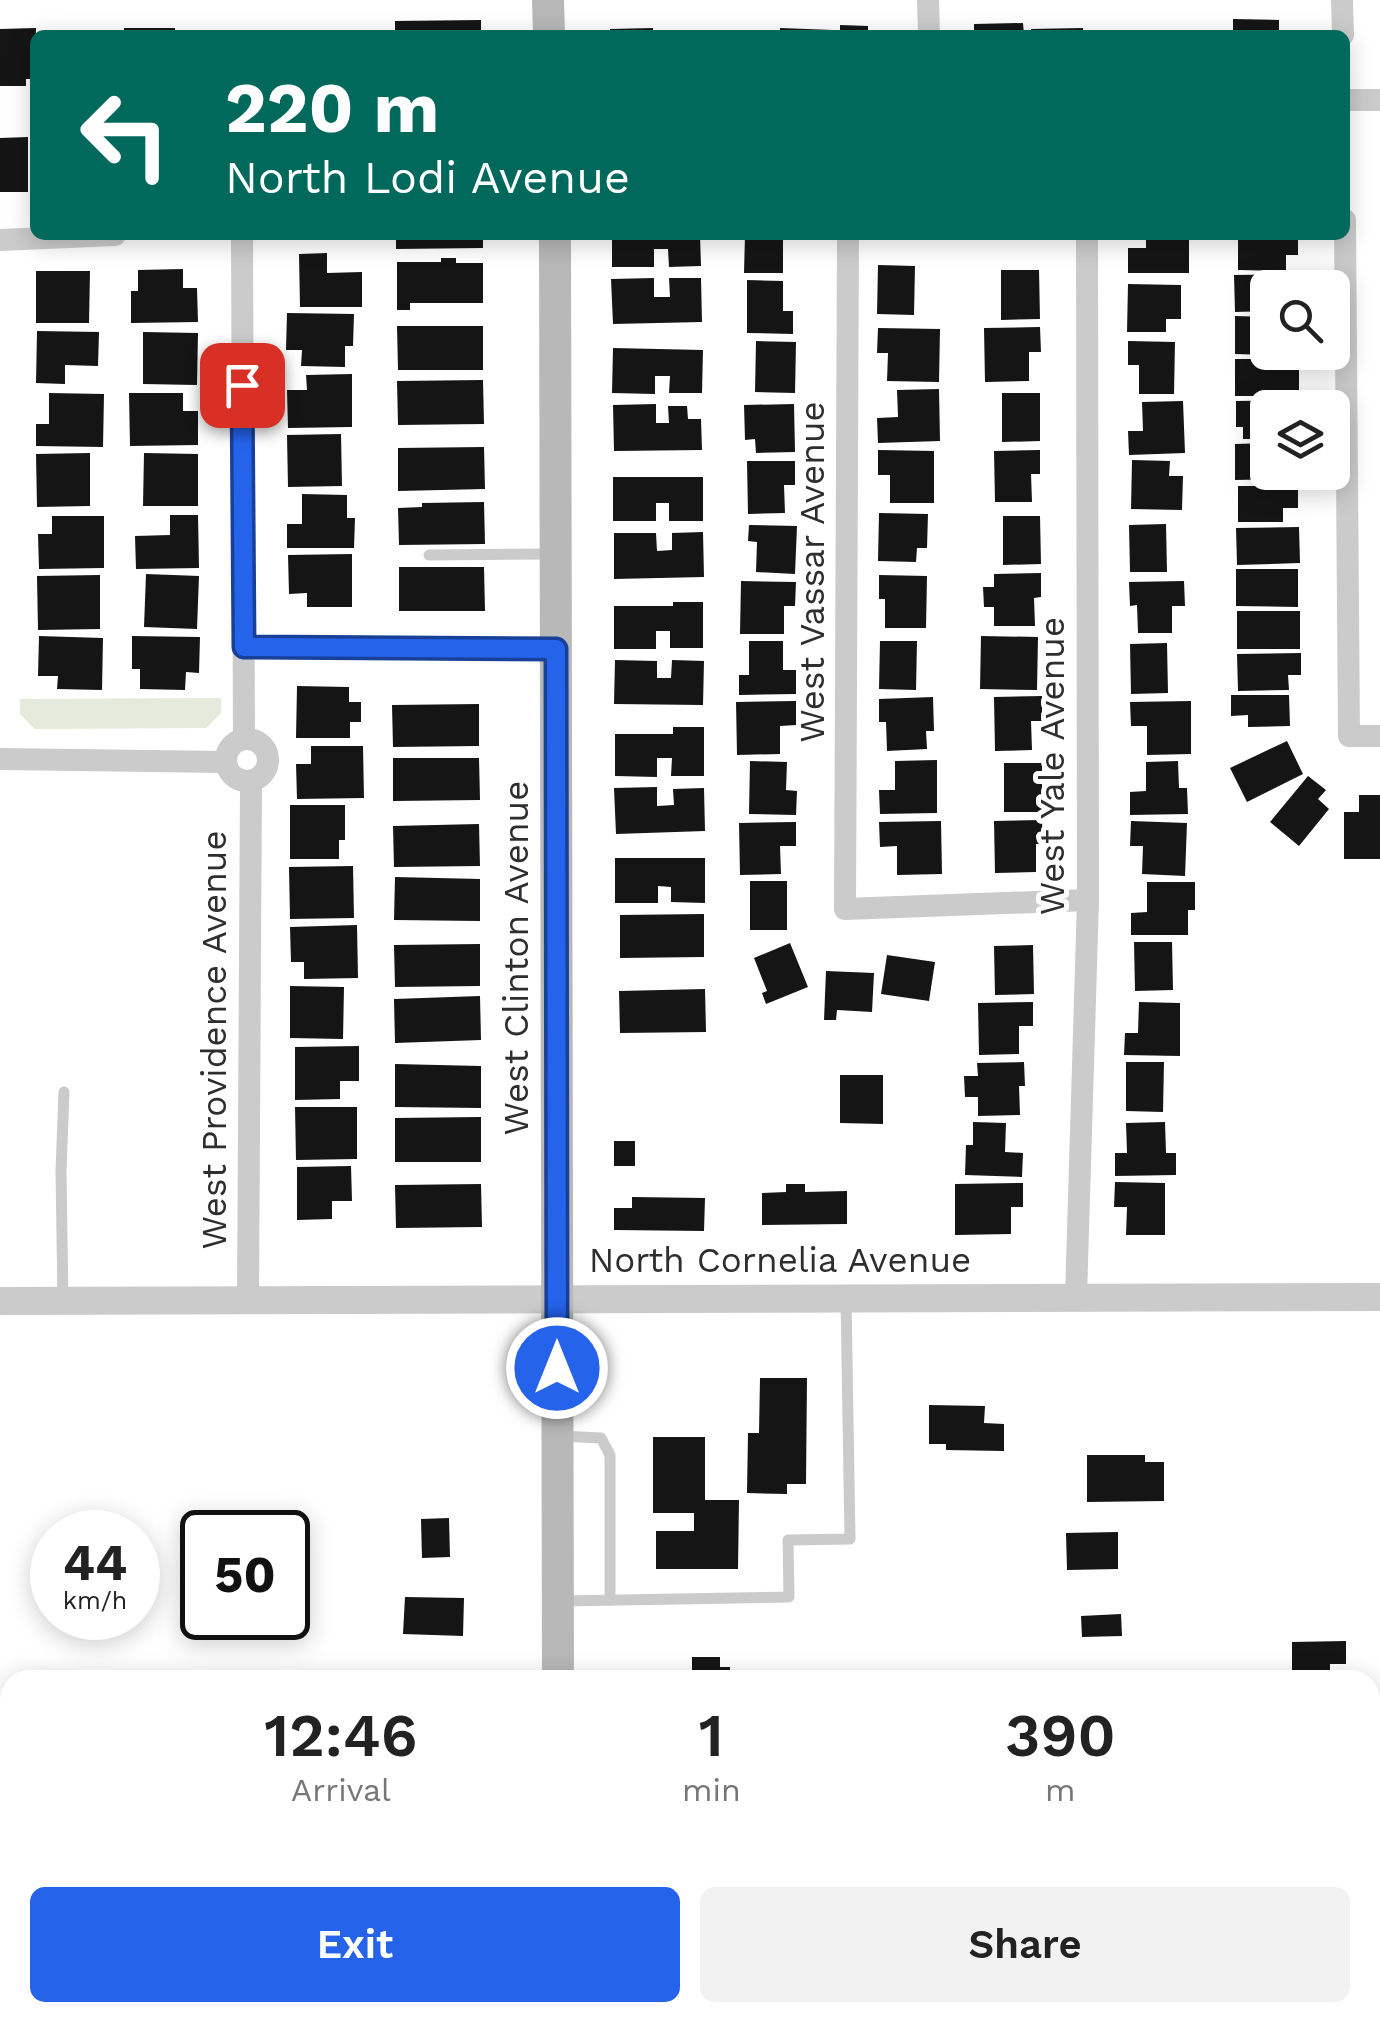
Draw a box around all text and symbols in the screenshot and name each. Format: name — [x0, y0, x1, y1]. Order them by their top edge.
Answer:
text: 220 m — [225, 67, 439, 149]
icon: left — [60, 70, 190, 200]
text: North Lodi Avenue — [225, 151, 630, 204]
map controls — [1250, 270, 1350, 490]
button: search — [1250, 270, 1350, 370]
pin — [200, 343, 285, 428]
icon: arrive — [215, 358, 270, 413]
button: layers — [1250, 390, 1350, 490]
street label: West Vassar Avenue — [791, 401, 833, 743]
street label: West Yale Avenue — [1031, 617, 1073, 915]
street label: West Clinton Avenue — [495, 781, 537, 1135]
street label: West Providence Avenue — [193, 830, 235, 1250]
street label: North Cornelia Avenue — [589, 1239, 971, 1281]
position arrow — [505, 1316, 609, 1420]
speed limit sign: 50 — [180, 1510, 310, 1640]
text: 44 — [63, 1533, 127, 1592]
text: km/h — [63, 1586, 127, 1615]
text: 12:46 — [264, 1700, 418, 1771]
text: 1 — [699, 1700, 724, 1771]
text: 390 — [1005, 1700, 1116, 1771]
text: Arrival — [291, 1771, 391, 1809]
text: min — [682, 1771, 741, 1809]
text: m — [1045, 1771, 1076, 1809]
button: Exit — [30, 1887, 680, 2002]
button: Share — [700, 1887, 1350, 2002]

